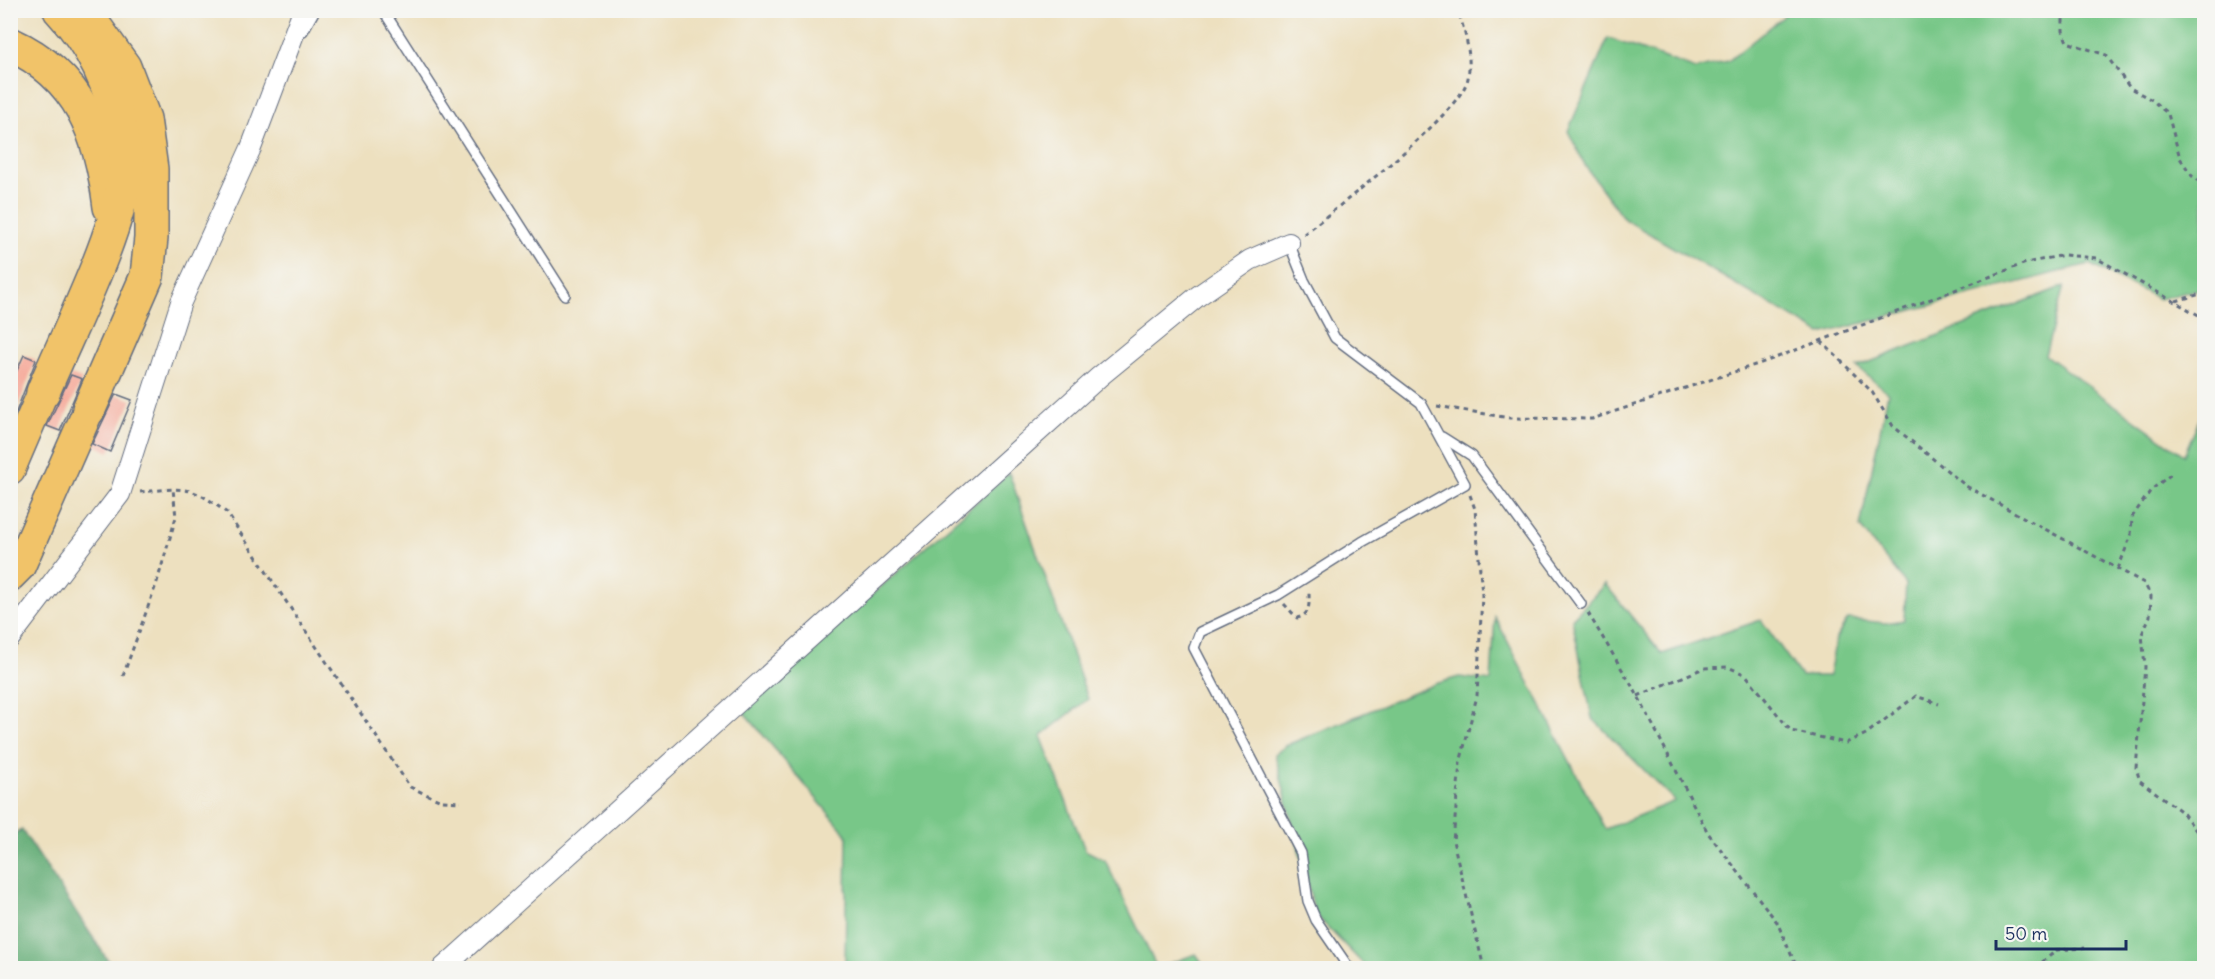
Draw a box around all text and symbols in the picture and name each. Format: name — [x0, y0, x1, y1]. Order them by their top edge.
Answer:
scale bar — [1996, 913, 2126, 951]
text: 50 m — [2005, 922, 2047, 945]

